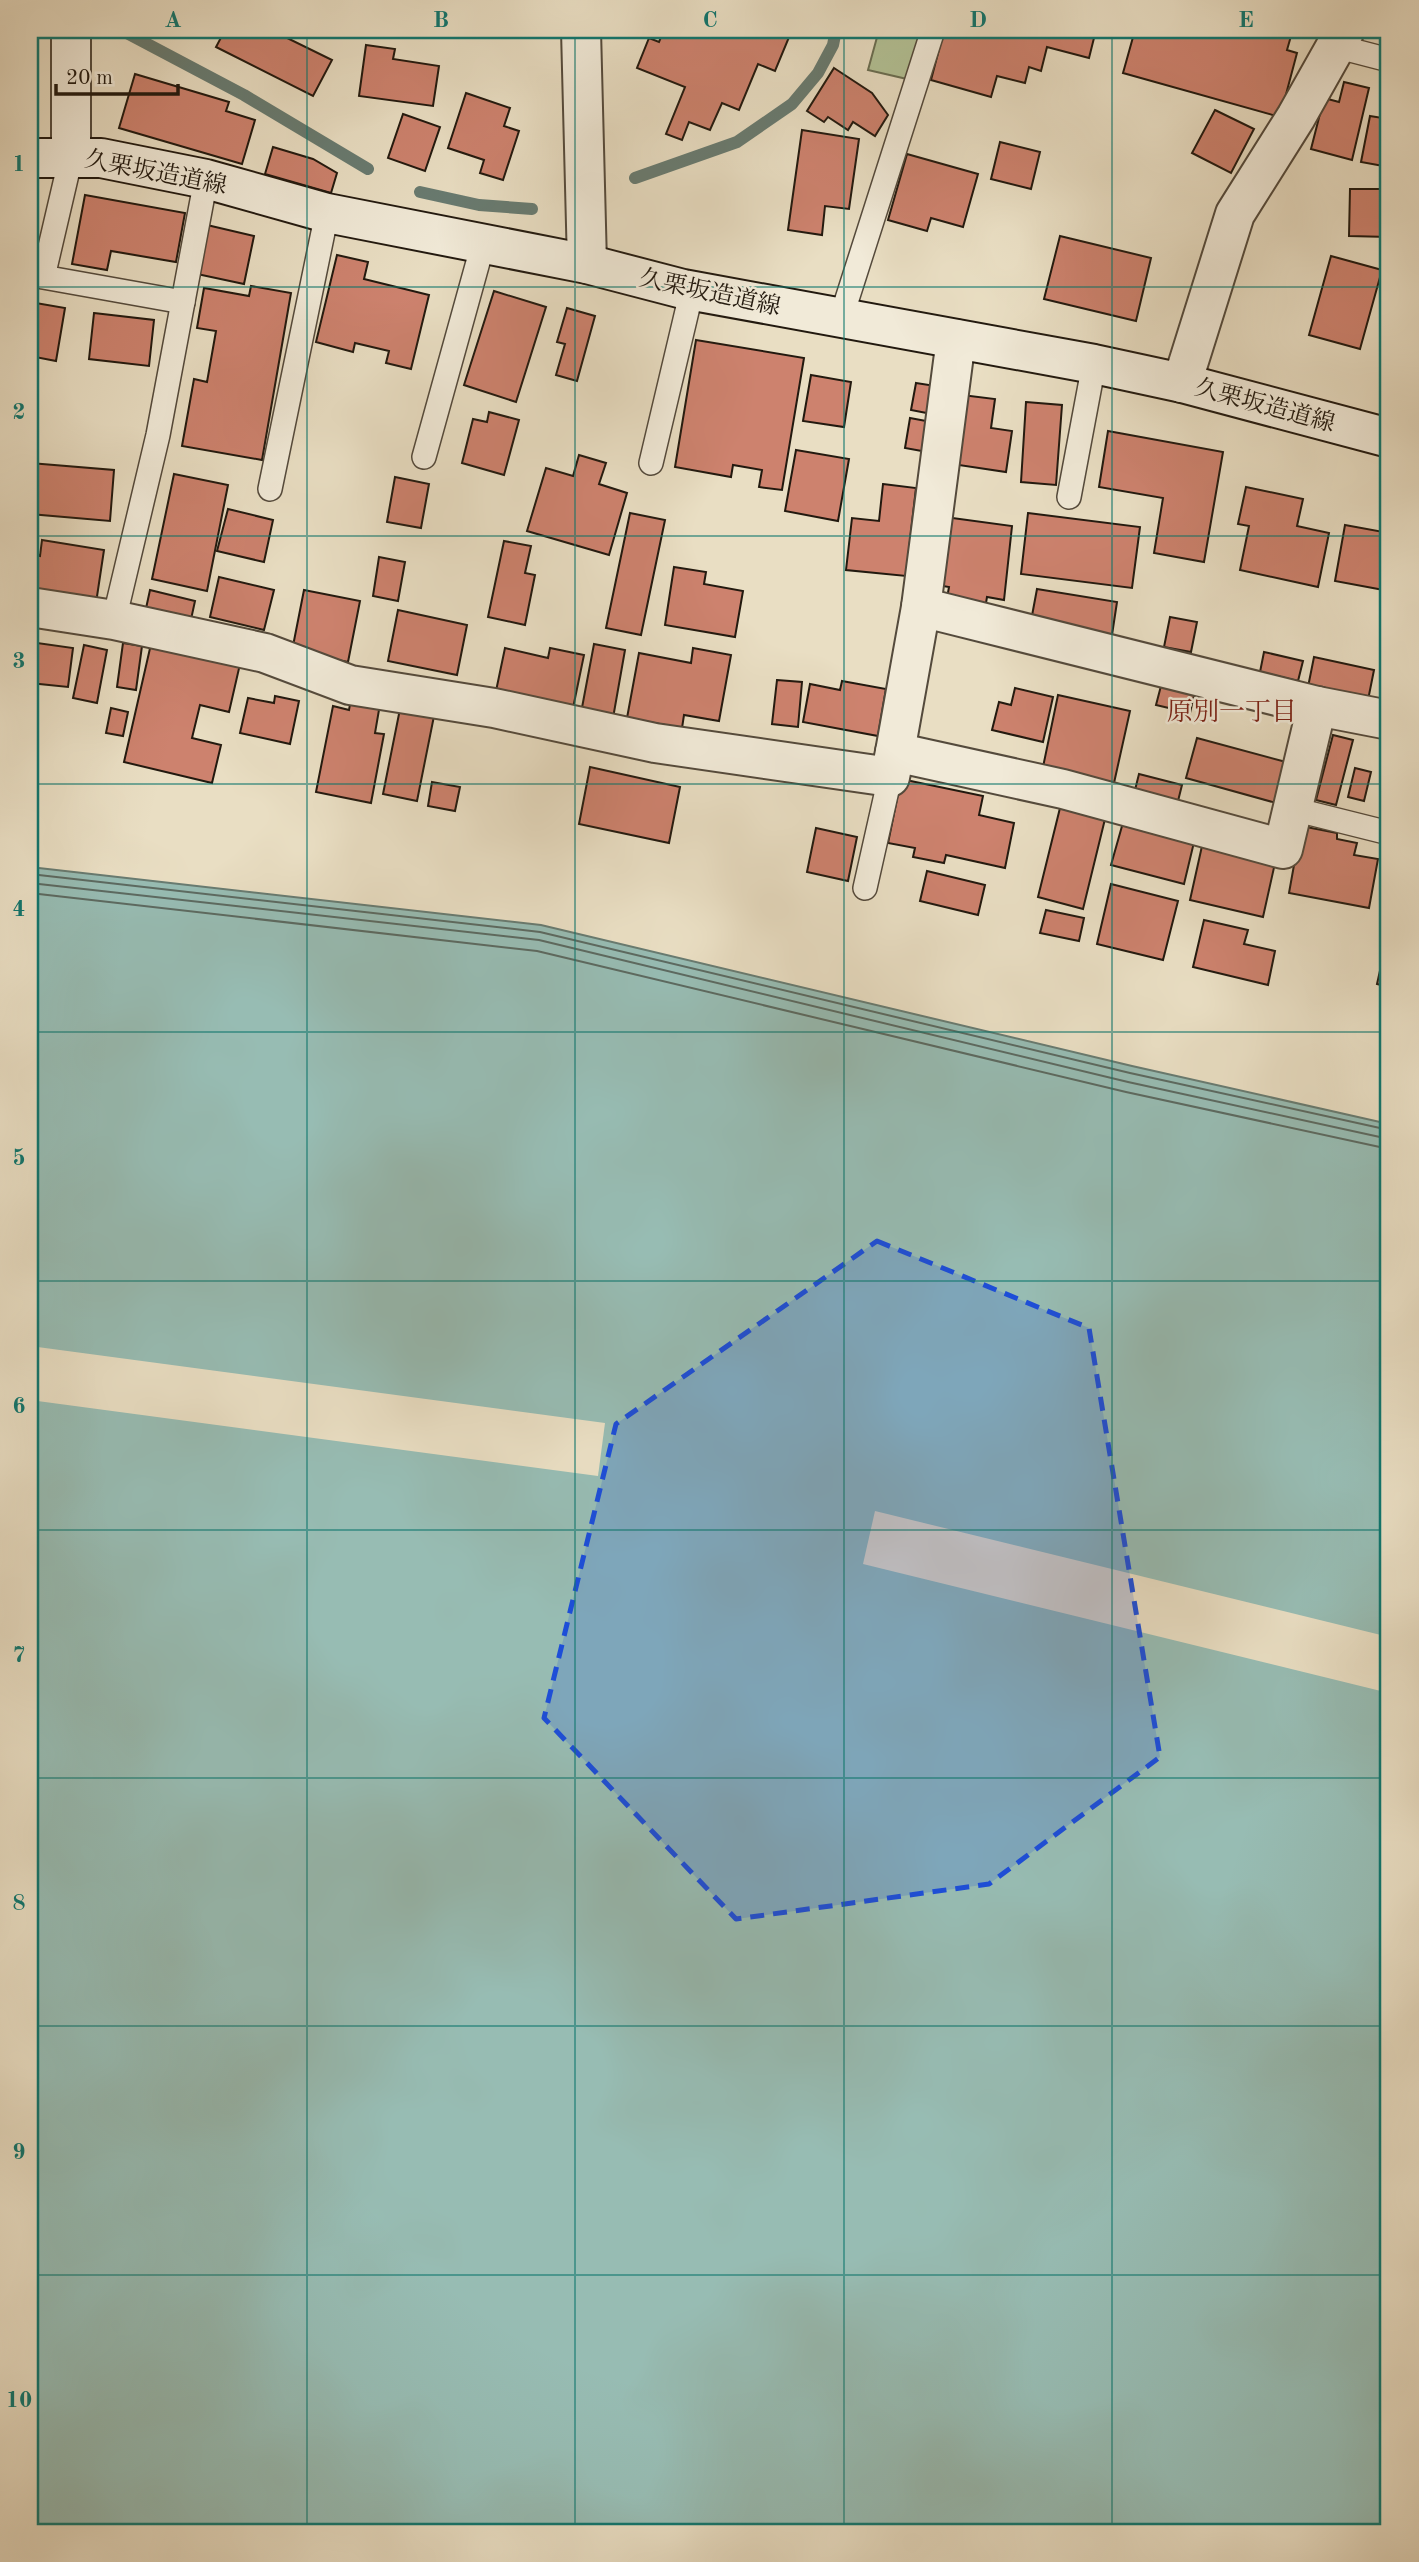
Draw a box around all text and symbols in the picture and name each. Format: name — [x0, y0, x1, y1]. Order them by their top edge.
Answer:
text: A — [164, 9, 182, 32]
text: B — [433, 9, 449, 32]
text: C — [702, 9, 718, 32]
text: D — [969, 9, 987, 32]
text: E — [1238, 9, 1254, 32]
scale bar — [56, 52, 178, 96]
text: 20 m — [66, 68, 113, 89]
street label: 久栗坂造道線 — [83, 146, 229, 199]
text: 1 — [12, 153, 26, 176]
street label: 久栗坂造道線 — [637, 264, 783, 321]
street label: 久栗坂造道線 — [1192, 374, 1338, 437]
text: 2 — [12, 401, 26, 424]
text: 3 — [12, 650, 26, 673]
district label: 原別一丁目 — [1167, 698, 1297, 726]
text: 4 — [12, 898, 26, 921]
text: 5 — [12, 1147, 26, 1170]
text: 6 — [12, 1395, 26, 1418]
text: 7 — [12, 1644, 26, 1667]
text: 8 — [12, 1892, 26, 1915]
text: 9 — [12, 2141, 26, 2164]
text: 10 — [6, 2389, 32, 2412]

